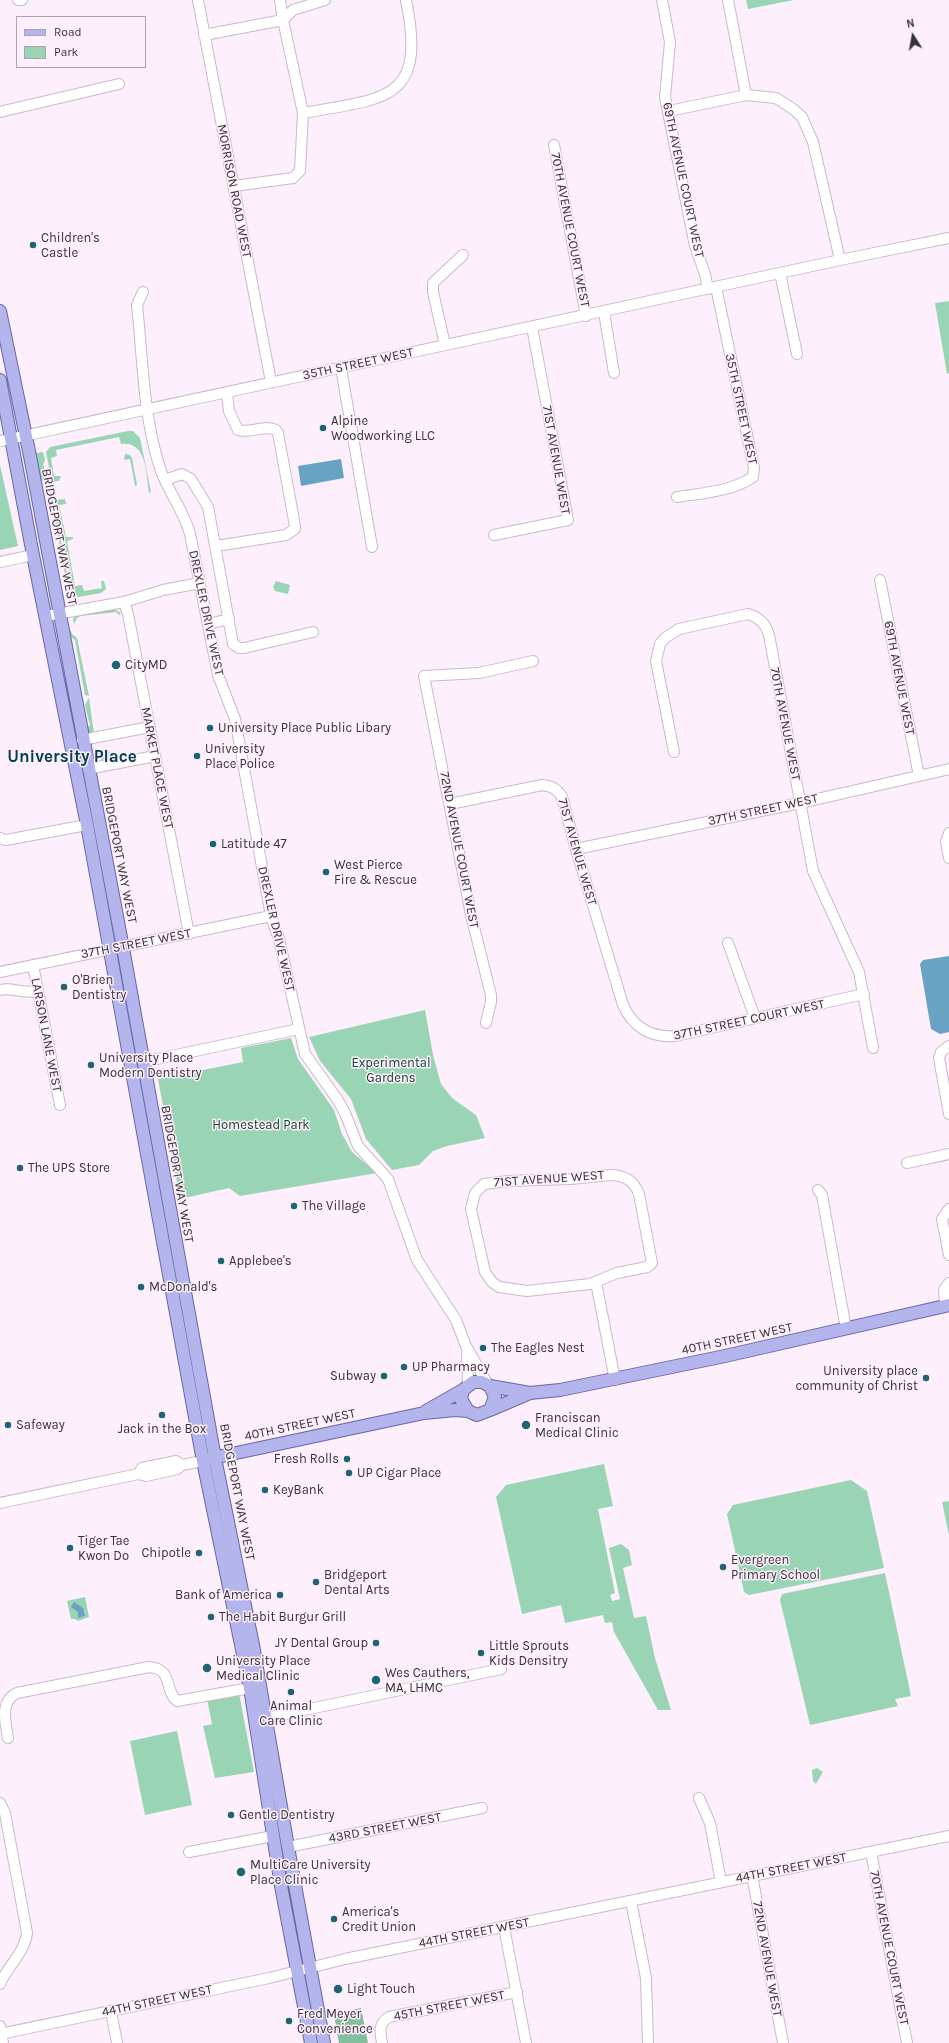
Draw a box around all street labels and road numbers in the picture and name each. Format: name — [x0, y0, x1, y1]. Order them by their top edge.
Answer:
street label: 69TH AVENUE COURT WEST — [659, 101, 707, 259]
street label: MORRISON ROAD WEST — [213, 123, 255, 259]
street label: 70TH AVENUE COURT WEST — [547, 151, 593, 309]
street label: 35TH STREET WEST — [301, 345, 415, 383]
street label: 35TH STREET WEST — [722, 352, 760, 466]
street label: 71ST AVENUE WEST — [539, 404, 573, 516]
street label: BRIDGEPORT WAY WEST — [38, 467, 80, 607]
street label: DREXLER DRIVE WEST — [185, 549, 227, 677]
street label: 69TH AVENUE WEST — [880, 620, 918, 736]
street label: 70TH AVENUE WEST — [766, 666, 804, 782]
street label: MARKET PLACE WEST — [138, 706, 176, 830]
street label: 72ND AVENUE COURT WEST — [436, 770, 482, 930]
street label: BRIDGEPORT WAY WEST — [98, 785, 140, 925]
street label: 37TH STREET WEST — [707, 791, 819, 829]
street label: 71ST AVENUE WEST — [554, 797, 600, 907]
street label: DREXLER DRIVE WEST — [254, 865, 298, 993]
street label: 37TH STREET WEST — [80, 926, 192, 962]
street label: LARSON LANE WEST — [27, 977, 65, 1093]
street label: 37TH STREET COURT WEST — [672, 996, 826, 1044]
street label: BRIDGEPORT WAY WEST — [157, 1104, 197, 1244]
street label: 71ST AVENUE WEST — [493, 1167, 605, 1191]
street label: 40TH STREET WEST — [680, 1320, 794, 1358]
street label: 40TH STREET WEST — [243, 1406, 357, 1444]
street label: BRIDGEPORT WAY WEST — [216, 1422, 258, 1562]
street label: 43RD STREET WEST — [327, 1809, 443, 1847]
street label: 44TH STREET WEST — [734, 1850, 848, 1886]
street label: 70TH AVENUE COURT WEST — [866, 1869, 912, 2027]
street label: 72ND AVENUE WEST — [749, 1900, 785, 2018]
street label: 44TH STREET WEST — [417, 1915, 531, 1951]
street label: 44TH STREET WEST — [100, 1982, 214, 2020]
street label: 45TH STREET WEST — [392, 1988, 506, 2024]

